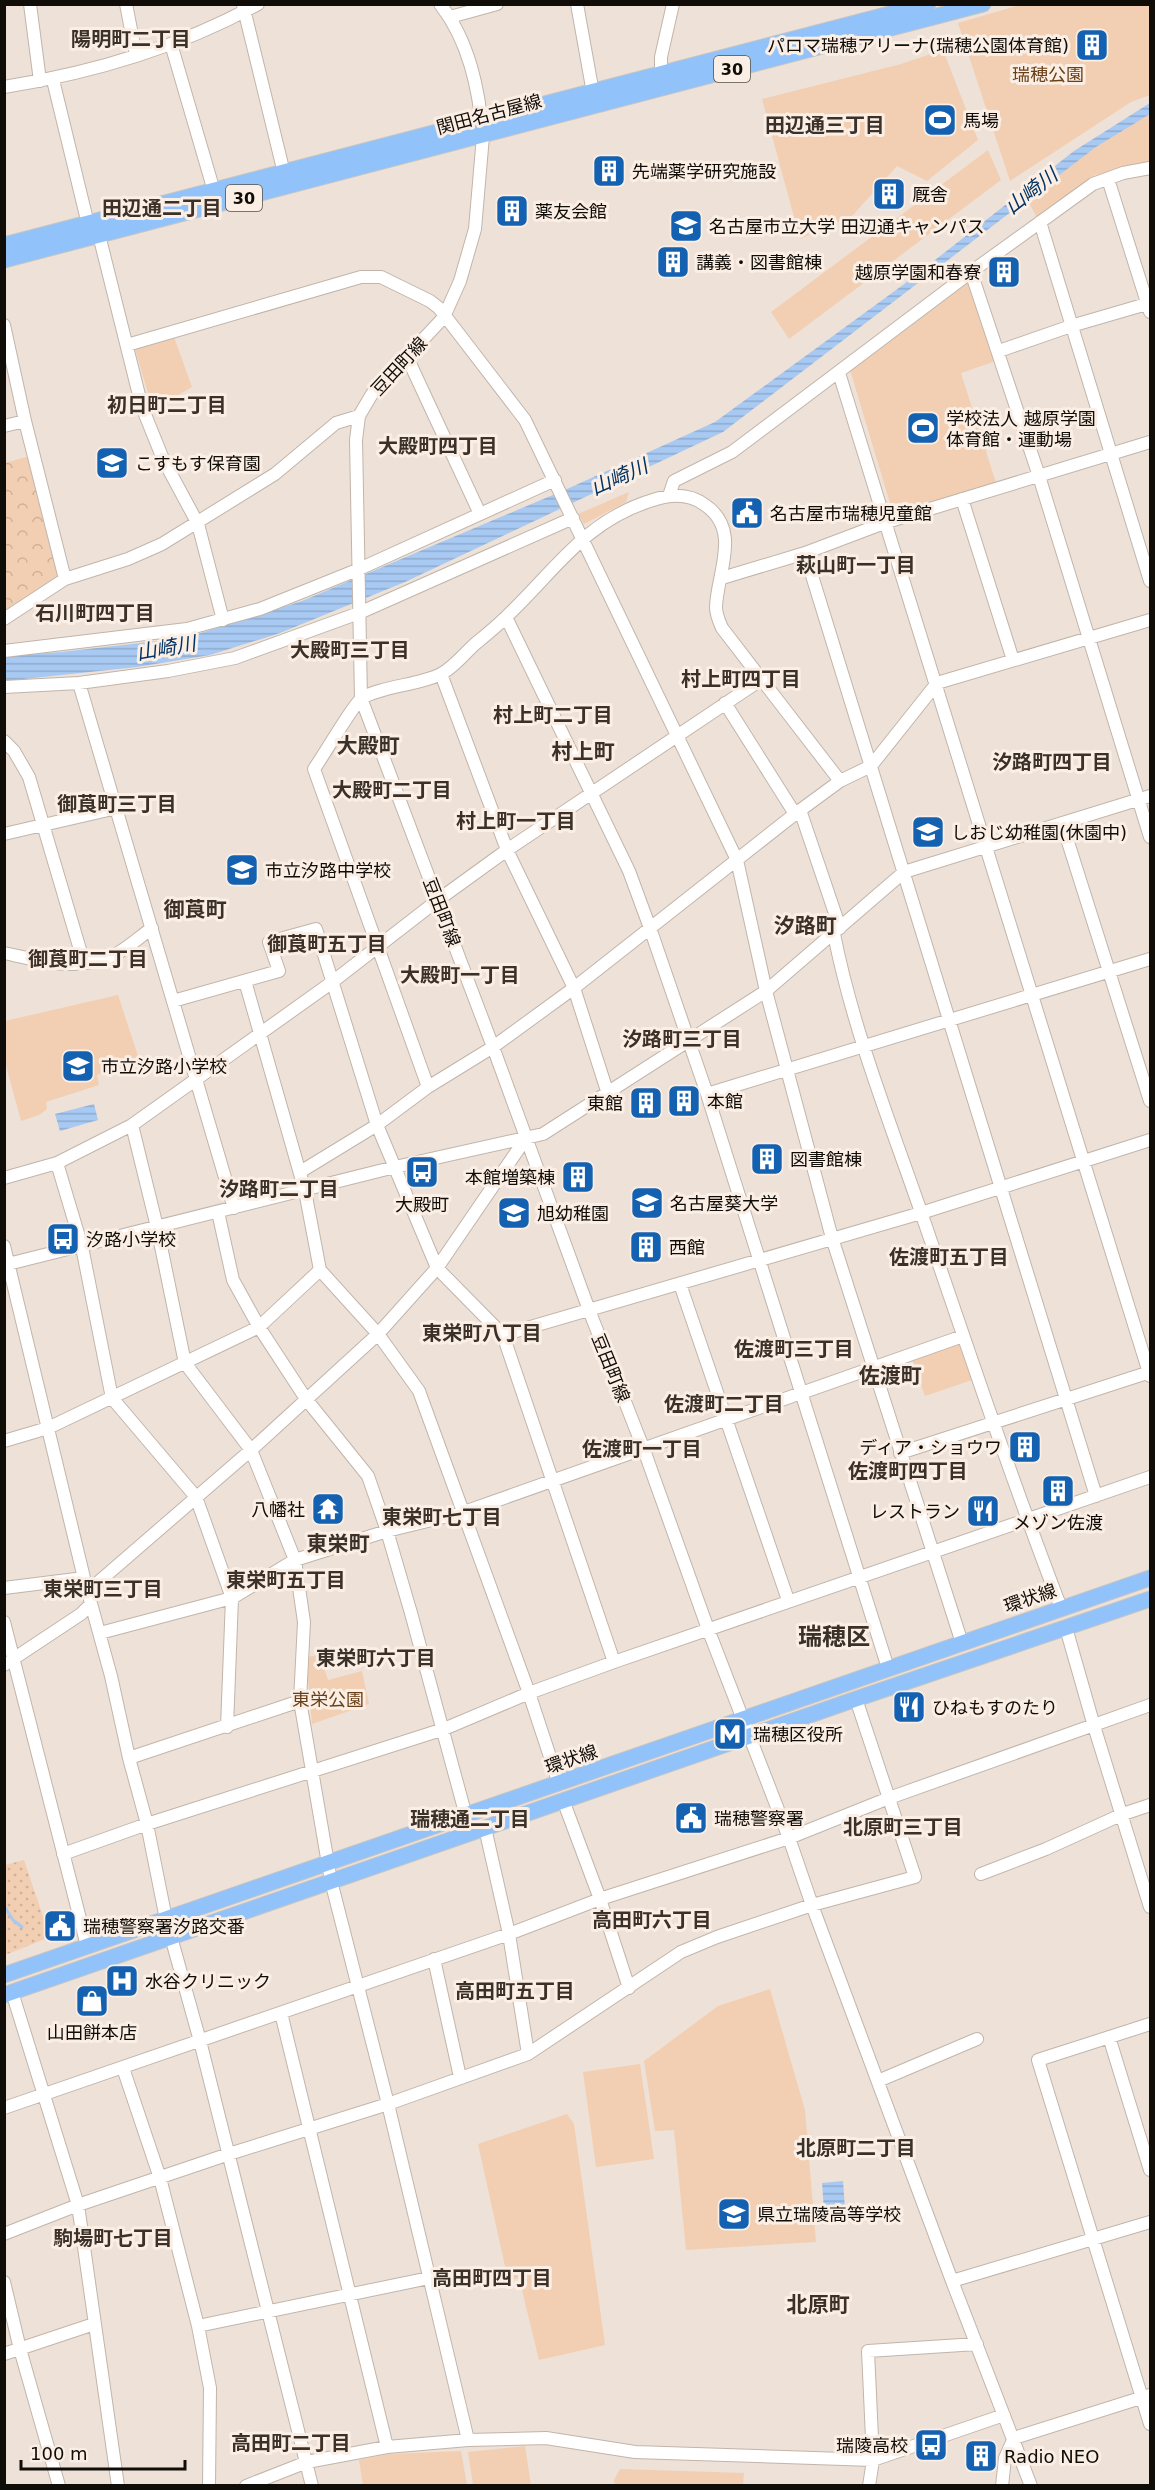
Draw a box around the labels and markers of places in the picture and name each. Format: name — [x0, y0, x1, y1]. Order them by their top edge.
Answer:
building icon: パロマ瑞穂アリーナ(瑞穂公園体育館) — [1074, 27, 1110, 63]
place label: パロマ瑞穂アリーナ(瑞穂公園体育館) — [767, 35, 1069, 56]
sports icon: 馬場 — [922, 102, 958, 138]
place label: 馬場 — [963, 110, 999, 131]
building icon: 先端薬学研究施設 — [591, 153, 627, 189]
place label: 先端薬学研究施設 — [632, 161, 776, 182]
building icon: 厩舎 — [871, 176, 907, 212]
place label: 厩舎 — [912, 184, 948, 205]
building icon: 薬友会館 — [494, 193, 530, 229]
place label: 薬友会館 — [535, 201, 607, 222]
school or university icon: 名古屋市立大学 田辺通キャンパス — [668, 208, 704, 244]
place label: 名古屋市立大学 田辺通キャンパス — [709, 216, 985, 237]
building icon: 講義・図書館棟 — [655, 244, 691, 280]
place label: 講義・図書館棟 — [696, 252, 822, 273]
building icon: 越原学園和春寮 — [986, 254, 1022, 290]
place label: 越原学園和春寮 — [855, 262, 981, 283]
place label: 学校法人 越原学園 体育館・運動場 — [946, 408, 1096, 450]
sports icon: 学校法人 越原学園 体育館・運動場 — [905, 410, 941, 446]
school or university icon: こすもす保育園 — [94, 445, 130, 481]
place label: こすもす保育園 — [135, 453, 261, 474]
public building icon: 名古屋市瑞穂児童館 — [729, 495, 765, 531]
place label: 名古屋市瑞穂児童館 — [770, 503, 932, 524]
school or university icon: しおじ幼稚園(休園中) — [910, 814, 946, 850]
place label: しおじ幼稚園(休園中) — [951, 822, 1127, 843]
school or university icon: 市立汐路中学校 — [224, 852, 260, 888]
place label: 市立汐路中学校 — [265, 860, 391, 881]
school or university icon: 市立汐路小学校 — [60, 1048, 96, 1084]
place label: 市立汐路小学校 — [101, 1056, 227, 1077]
building icon: 本館 — [666, 1083, 702, 1119]
building icon: 東館 — [628, 1085, 664, 1121]
place label: 本館 — [707, 1091, 743, 1112]
place label: 東館 — [587, 1093, 623, 1114]
building icon: 図書館棟 — [749, 1141, 785, 1177]
place label: 図書館棟 — [790, 1149, 862, 1170]
bus stop icon: 大殿町 — [404, 1154, 440, 1190]
building icon: 本館増築棟 — [560, 1159, 596, 1195]
place label: 本館増築棟 — [465, 1167, 555, 1188]
school or university icon: 名古屋葵大学 — [629, 1185, 665, 1221]
place label: 名古屋葵大学 — [670, 1193, 778, 1214]
place label: 大殿町 — [395, 1194, 449, 1215]
school or university icon: 旭幼稚園 — [496, 1195, 532, 1231]
place label: 旭幼稚園 — [537, 1203, 609, 1224]
bus stop icon: 汐路小学校 — [45, 1221, 81, 1257]
place label: 汐路小学校 — [86, 1229, 176, 1250]
building icon: 西館 — [628, 1229, 664, 1265]
place label: 西館 — [669, 1237, 705, 1258]
building icon: ディア・ショウワ — [1007, 1429, 1043, 1465]
place label: ディア・ショウワ — [859, 1437, 1002, 1458]
building icon: メゾン佐渡 — [1040, 1473, 1076, 1509]
temple icon: 八幡社 — [310, 1491, 346, 1527]
restaurant icon: レストラン — [965, 1493, 1001, 1529]
place label: 八幡社 — [251, 1499, 305, 1520]
place label: レストラン — [870, 1501, 960, 1522]
place label: メゾン佐渡 — [1013, 1512, 1103, 1533]
restaurant icon: ひねもすのたり — [891, 1689, 927, 1725]
place label: ひねもすのたり — [932, 1697, 1058, 1718]
metro station icon: 瑞穂区役所 — [712, 1716, 748, 1752]
place label: 瑞穂区役所 — [753, 1724, 843, 1745]
public building icon: 瑞穂警察署 — [673, 1800, 709, 1836]
place label: 瑞穂警察署 — [714, 1808, 804, 1829]
public building icon: 瑞穂警察署汐路交番 — [42, 1908, 78, 1944]
place label: 瑞穂警察署汐路交番 — [83, 1916, 245, 1937]
hospital icon: 水谷クリニック — [104, 1963, 140, 1999]
place label: 水谷クリニック — [145, 1971, 271, 1992]
shop icon: 山田餅本店 — [74, 1983, 110, 2019]
place label: 山田餅本店 — [47, 2022, 137, 2043]
school or university icon: 県立瑞陵高等学校 — [716, 2196, 752, 2232]
place label: 県立瑞陵高等学校 — [757, 2204, 901, 2225]
bus stop icon: 瑞陵高校 — [913, 2427, 949, 2463]
place label: 瑞陵高校 — [836, 2435, 908, 2456]
building icon: Radio NEO — [963, 2438, 999, 2474]
place label: Radio NEO — [1004, 2446, 1099, 2467]

